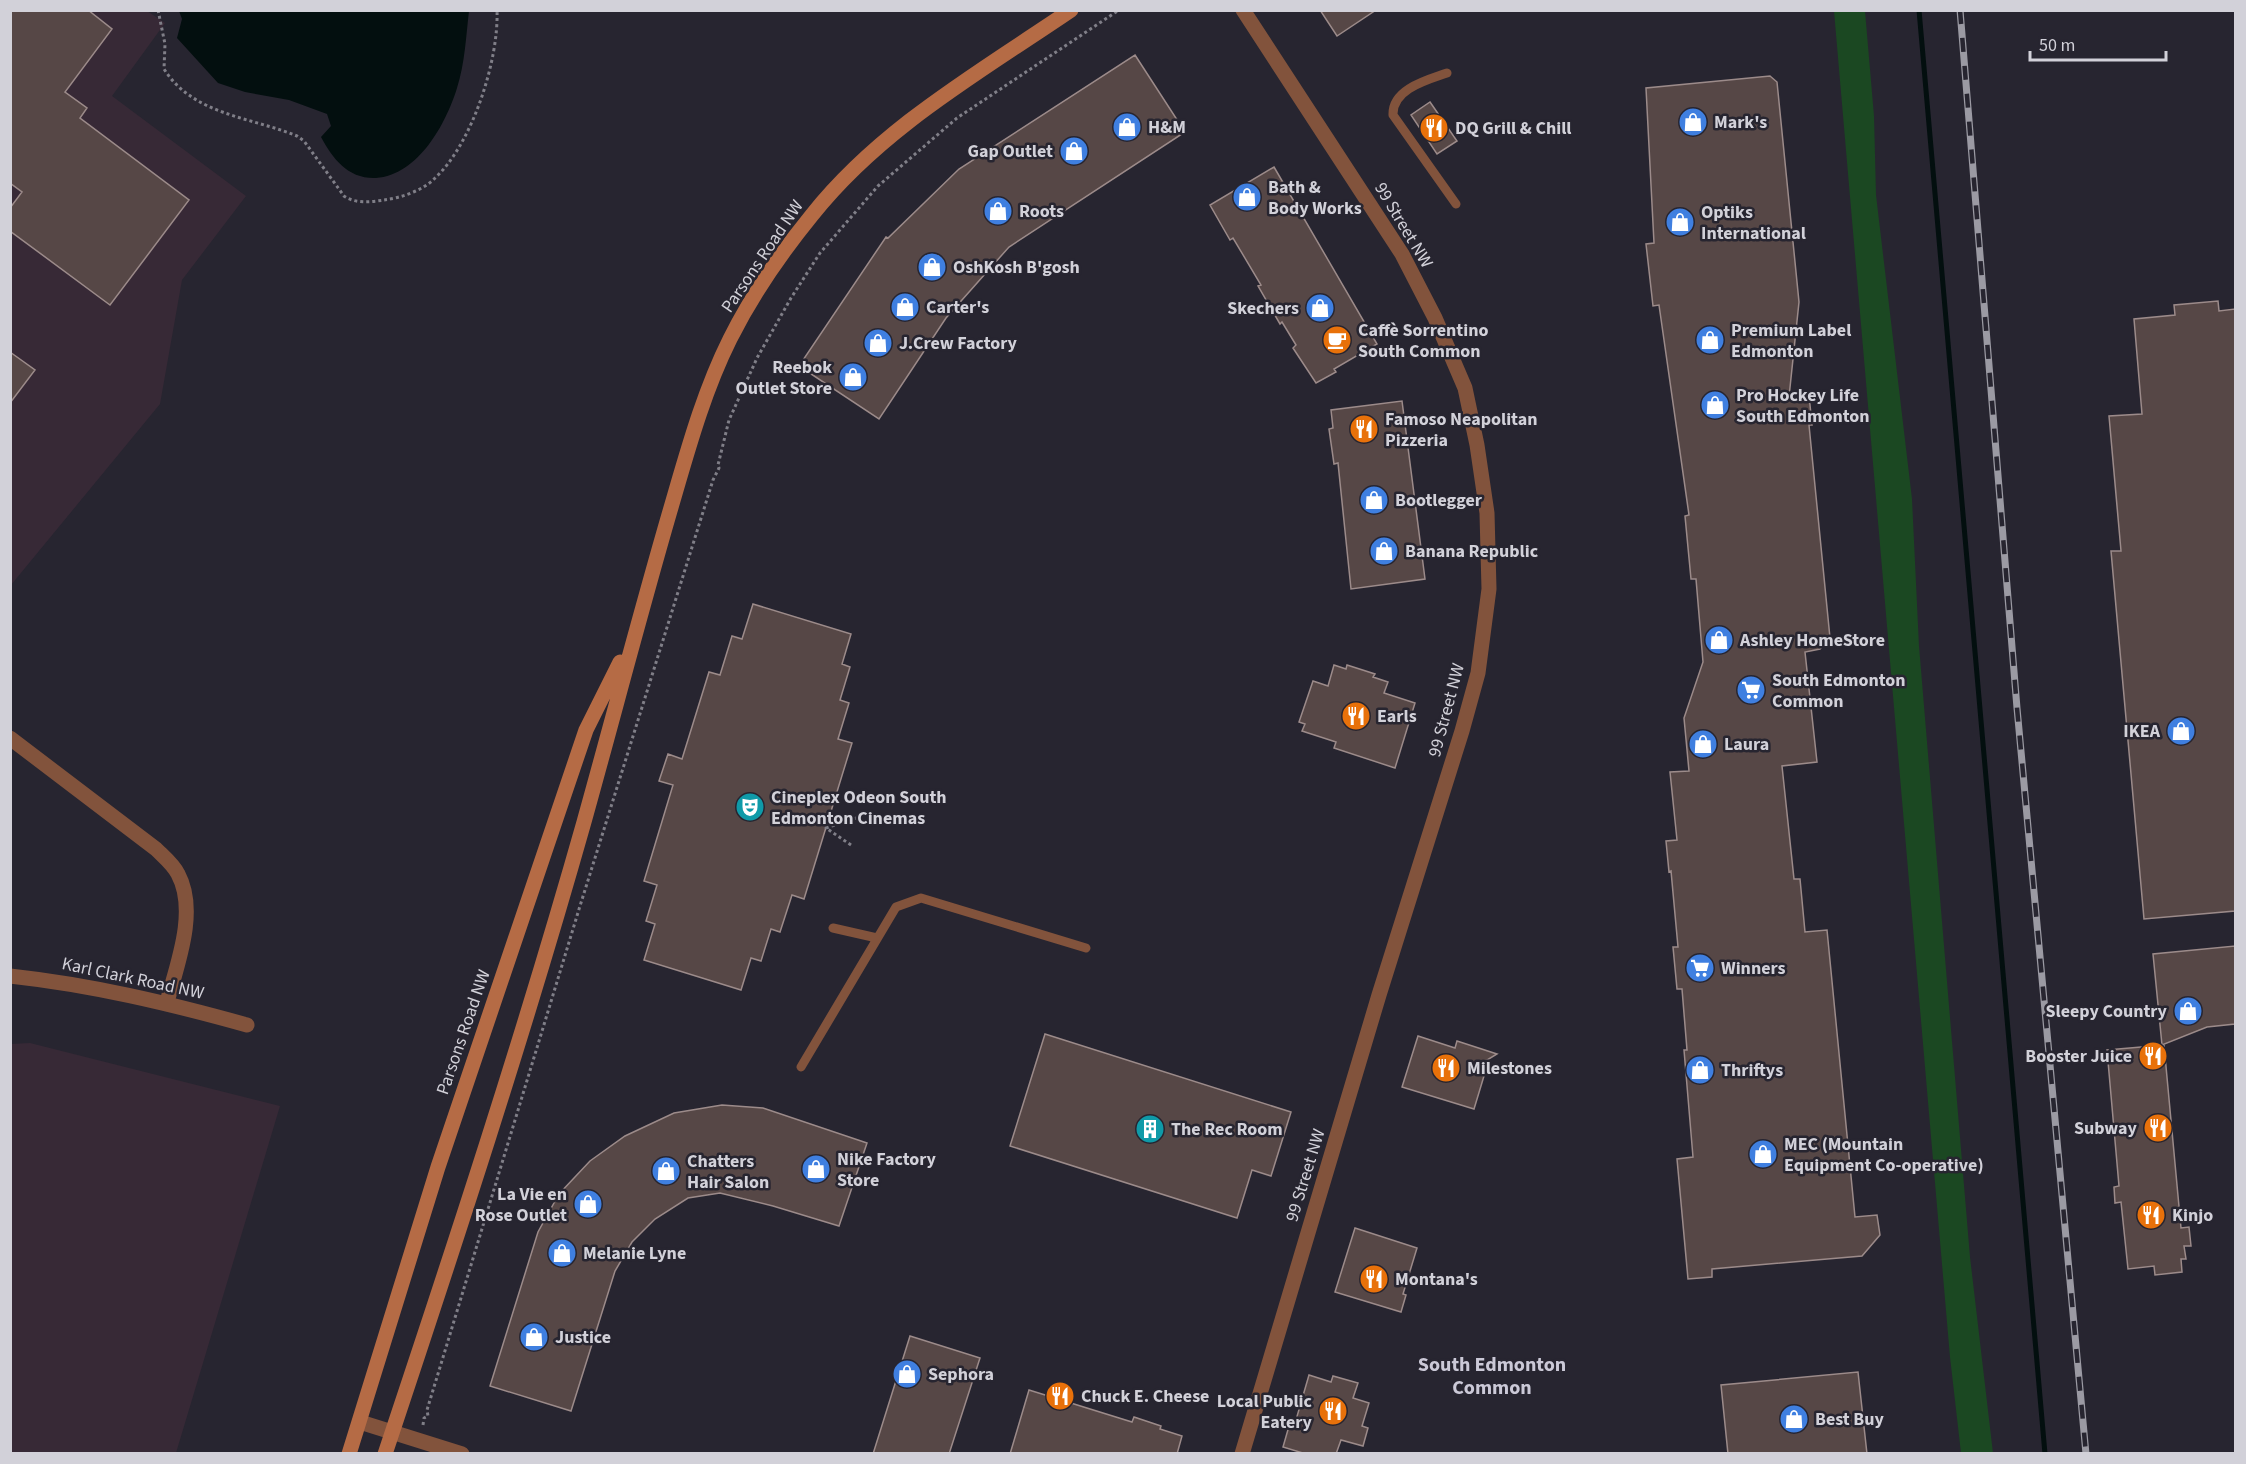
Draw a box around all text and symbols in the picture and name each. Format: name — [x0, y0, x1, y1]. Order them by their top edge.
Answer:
scale bar — [2030, 24, 2166, 62]
text: 50 m — [2039, 33, 2075, 58]
shop icon: Mark's — [1677, 106, 1709, 138]
place label: Mark's — [1714, 110, 1767, 135]
shop icon: H&M — [1111, 111, 1143, 143]
restaurant icon: DQ Grill & Chill — [1418, 112, 1450, 144]
place label: H&M — [1148, 115, 1186, 140]
place label: DQ Grill & Chill — [1455, 116, 1571, 141]
shop icon: Gap Outlet — [1058, 135, 1090, 167]
place label: Gap Outlet — [968, 139, 1053, 164]
place label: Bath & Body Works — [1268, 175, 1362, 221]
street label: 99 Street NW — [1368, 178, 1439, 273]
shop icon: Bath & Body Works — [1231, 181, 1263, 213]
street label: Parsons Road NW — [715, 195, 809, 318]
shop icon: Roots — [982, 195, 1014, 227]
place label: Roots — [1019, 199, 1064, 224]
place label: Optiks International — [1701, 200, 1806, 246]
shop icon: Optiks International — [1664, 206, 1696, 238]
shop icon: OshKosh B'gosh — [916, 251, 948, 283]
place label: OshKosh B'gosh — [953, 255, 1080, 280]
shop icon: Carter's — [889, 291, 921, 323]
shop icon: Skechers — [1304, 292, 1336, 324]
place label: Carter's — [926, 295, 989, 320]
place label: Skechers — [1227, 296, 1299, 321]
place label: Caffè Sorrentino South Common — [1358, 318, 1488, 364]
place label: Premium Label Edmonton — [1731, 318, 1851, 364]
cafe icon: Caffè Sorrentino South Common — [1321, 324, 1353, 356]
shop icon: Premium Label Edmonton — [1694, 324, 1726, 356]
shop icon: J.Crew Factory — [862, 327, 894, 359]
place label: J.Crew Factory — [899, 331, 1018, 356]
place label: Reebok Outlet Store — [735, 355, 832, 401]
shop icon: Reebok Outlet Store — [837, 361, 869, 393]
place label: Pro Hockey Life South Edmonton — [1736, 383, 1870, 429]
shop icon: Pro Hockey Life South Edmonton — [1699, 389, 1731, 421]
place label: Famoso Neapolitan Pizzeria — [1385, 407, 1537, 453]
restaurant icon: Famoso Neapolitan Pizzeria — [1348, 413, 1380, 445]
shop icon: Bootlegger — [1358, 484, 1390, 516]
place label: Bootlegger — [1395, 488, 1483, 513]
shop icon: Banana Republic — [1368, 535, 1400, 567]
place label: Banana Republic — [1405, 539, 1539, 564]
shop icon: Ashley HomeStore — [1703, 624, 1735, 656]
place label: Ashley HomeStore — [1739, 628, 1885, 653]
street label: 99 Street NW — [1422, 661, 1471, 760]
place label: South Edmonton Common — [1772, 668, 1906, 714]
supermarket icon: South Edmonton Common — [1735, 674, 1767, 706]
restaurant icon: Earls — [1340, 700, 1372, 732]
place label: Earls — [1377, 704, 1417, 729]
shop icon: IKEA — [2165, 715, 2197, 747]
place label: IKEA — [2123, 719, 2161, 744]
shop icon: Laura — [1687, 728, 1719, 760]
place label: Laura — [1724, 732, 1769, 757]
place label: Cineplex Odeon South Edmonton Cinemas — [771, 785, 947, 831]
theatre icon: Cineplex Odeon South Edmonton Cinemas — [734, 791, 766, 823]
street label: Karl Clark Road NW — [60, 951, 206, 1006]
supermarket icon: Winners — [1684, 952, 1716, 984]
place label: Winners — [1721, 956, 1786, 981]
street label: Parsons Road NW — [430, 966, 497, 1098]
shop icon: Sleepy Country — [2172, 995, 2204, 1027]
place label: Sleepy Country — [2046, 999, 2168, 1024]
restaurant icon: Booster Juice — [2137, 1040, 2169, 1072]
place label: Booster Juice — [2025, 1044, 2132, 1069]
restaurant icon: Milestones — [1430, 1052, 1462, 1084]
shop icon: Thriftys — [1684, 1054, 1716, 1086]
place label: Milestones — [1467, 1056, 1552, 1081]
place label: Thriftys — [1721, 1058, 1783, 1083]
restaurant icon: Subway — [2142, 1112, 2174, 1144]
building icon: The Rec Room — [1134, 1113, 1166, 1145]
place label: Subway — [2074, 1116, 2138, 1141]
place label: The Rec Room — [1171, 1117, 1283, 1142]
street label: 99 Street NW — [1279, 1126, 1331, 1225]
place label: MEC (Mountain Equipment Co-operative) — [1784, 1132, 1984, 1178]
shop icon: MEC (Mountain Equipment Co-operative) — [1747, 1138, 1779, 1170]
place label: Nike Factory Store — [837, 1147, 937, 1193]
place label: Chatters Hair Salon — [687, 1149, 769, 1195]
shop icon: Nike Factory Store — [800, 1153, 832, 1185]
shop icon: Chatters Hair Salon — [650, 1155, 682, 1187]
place label: La Vie en Rose Outlet — [475, 1182, 567, 1228]
shop icon: La Vie en Rose Outlet — [572, 1188, 604, 1220]
restaurant icon: Kinjo — [2135, 1199, 2167, 1231]
place label: Kinjo — [2172, 1203, 2213, 1228]
shop icon: Melanie Lyne — [546, 1237, 578, 1269]
place label: Melanie Lyne — [583, 1241, 686, 1266]
restaurant icon: Montana's — [1358, 1263, 1390, 1295]
place label: Montana's — [1395, 1267, 1478, 1292]
shop icon: Justice — [518, 1321, 550, 1353]
place label: Justice — [555, 1325, 611, 1350]
district label: South Edmonton Common — [1418, 1351, 1566, 1402]
shop icon: Sephora — [891, 1358, 923, 1390]
place label: Sephora — [928, 1362, 994, 1387]
restaurant icon: Chuck E. Cheese — [1044, 1380, 1076, 1412]
place label: Chuck E. Cheese — [1081, 1384, 1209, 1409]
place label: Local Public Eatery — [1217, 1389, 1313, 1435]
restaurant icon: Local Public Eatery — [1317, 1395, 1349, 1427]
shop icon: Best Buy — [1778, 1403, 1810, 1435]
place label: Best Buy — [1815, 1407, 1884, 1432]

